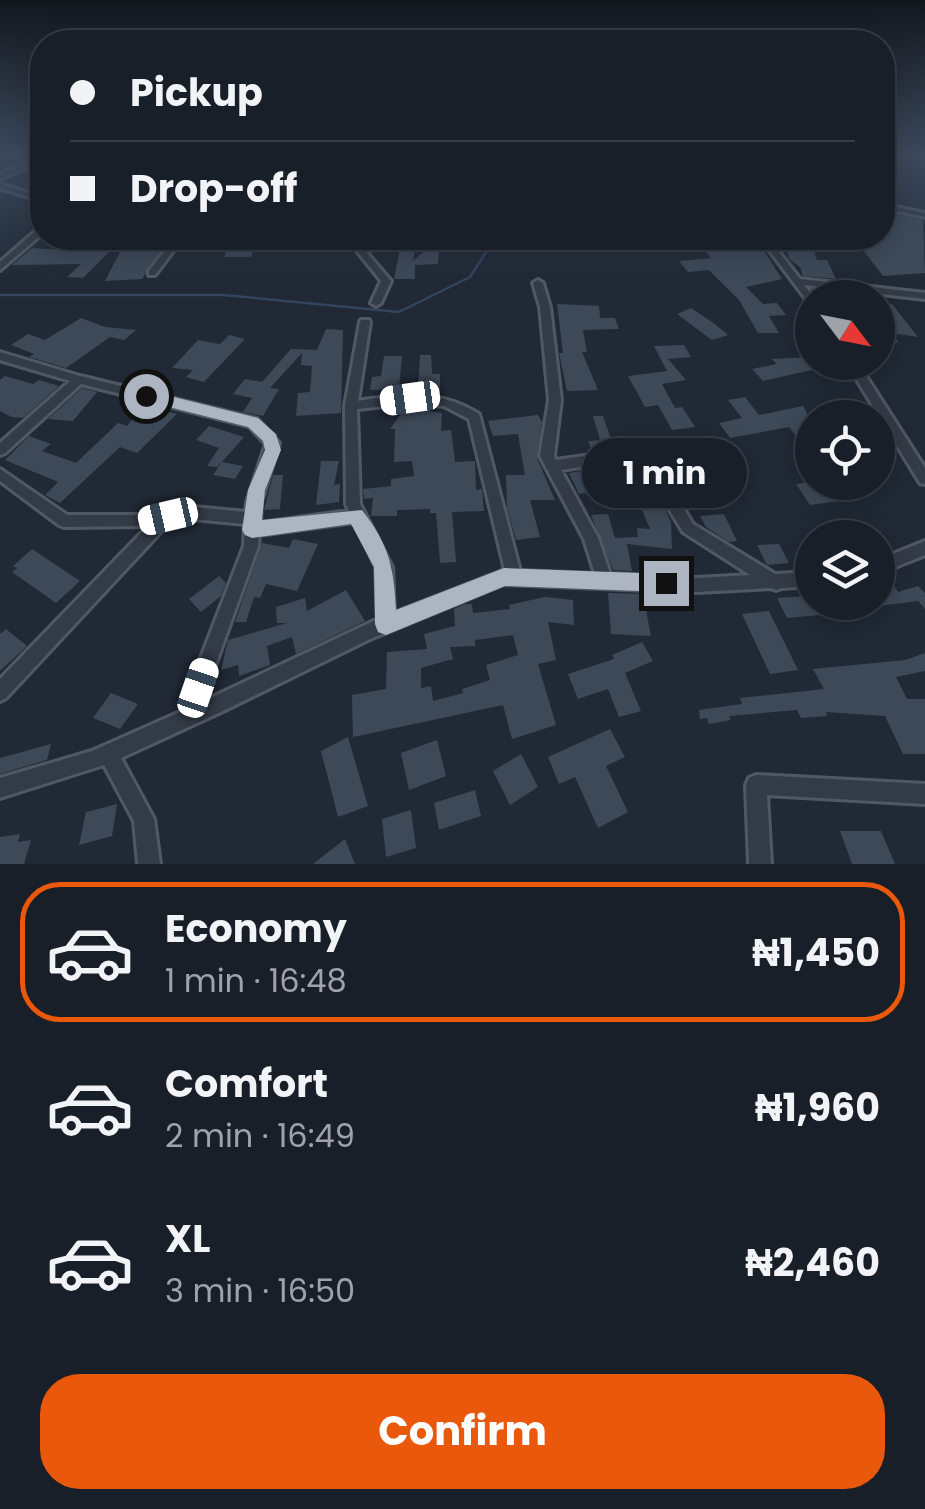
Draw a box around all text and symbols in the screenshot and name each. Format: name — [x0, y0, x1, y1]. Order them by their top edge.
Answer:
text: Pickup — [130, 66, 263, 119]
text: Drop-off — [130, 162, 298, 215]
north arrow — [795, 280, 895, 380]
map controls — [795, 280, 895, 620]
route start — [124, 374, 169, 419]
car — [378, 379, 442, 417]
button: locate — [795, 400, 895, 500]
callout: 1 min — [584, 438, 748, 508]
text: 1 min — [623, 450, 706, 495]
car — [135, 495, 201, 537]
button: layers — [795, 520, 895, 620]
route end — [644, 561, 689, 606]
car — [174, 655, 222, 721]
text: Economy — [165, 902, 347, 955]
icon: car — [45, 907, 135, 997]
text: ₦1,450 — [752, 926, 880, 979]
text: 1 min · 16:48 — [165, 958, 347, 1003]
text: Comfort — [165, 1057, 328, 1110]
icon: car — [45, 1062, 135, 1152]
text: ₦1,960 — [755, 1081, 880, 1134]
text: 2 min · 16:49 — [165, 1113, 355, 1158]
text: XL — [165, 1212, 210, 1265]
icon: car — [45, 1217, 135, 1307]
text: ₦2,460 — [745, 1236, 880, 1289]
text: 3 min · 16:50 — [165, 1268, 355, 1313]
button: Confirm — [40, 1374, 885, 1489]

